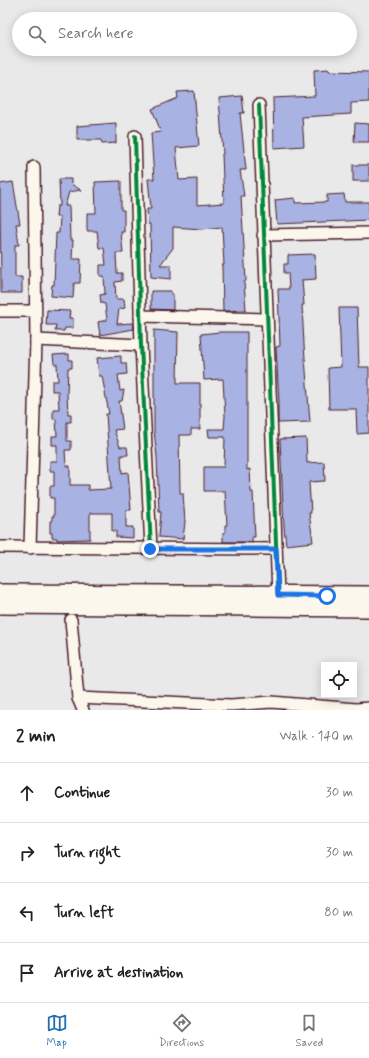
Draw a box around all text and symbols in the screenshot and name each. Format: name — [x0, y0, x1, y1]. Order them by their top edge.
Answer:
search box — [12, 12, 357, 56]
icon: search — [26, 23, 48, 45]
text: Search here — [58, 24, 134, 44]
route end — [141, 540, 159, 558]
route start — [318, 587, 336, 605]
map controls — [321, 662, 357, 698]
button: locate — [321, 662, 357, 698]
text: 2 min — [16, 725, 56, 747]
text: Walk · 140 m — [280, 728, 353, 745]
icon: ahead — [16, 782, 38, 804]
text: Continue — [54, 783, 110, 803]
text: 30 m — [326, 784, 353, 801]
icon: right — [16, 842, 38, 864]
text: Turn right — [54, 843, 121, 863]
text: 30 m — [326, 844, 353, 861]
icon: left — [16, 902, 38, 924]
text: Turn left — [54, 903, 114, 923]
text: 80 m — [324, 904, 353, 921]
icon: arrive — [16, 962, 38, 984]
text: Arrive at destination — [54, 963, 183, 983]
tab: Map — [46, 1012, 68, 1050]
tab: Directions — [159, 1012, 204, 1050]
tab: Saved — [296, 1012, 323, 1050]

